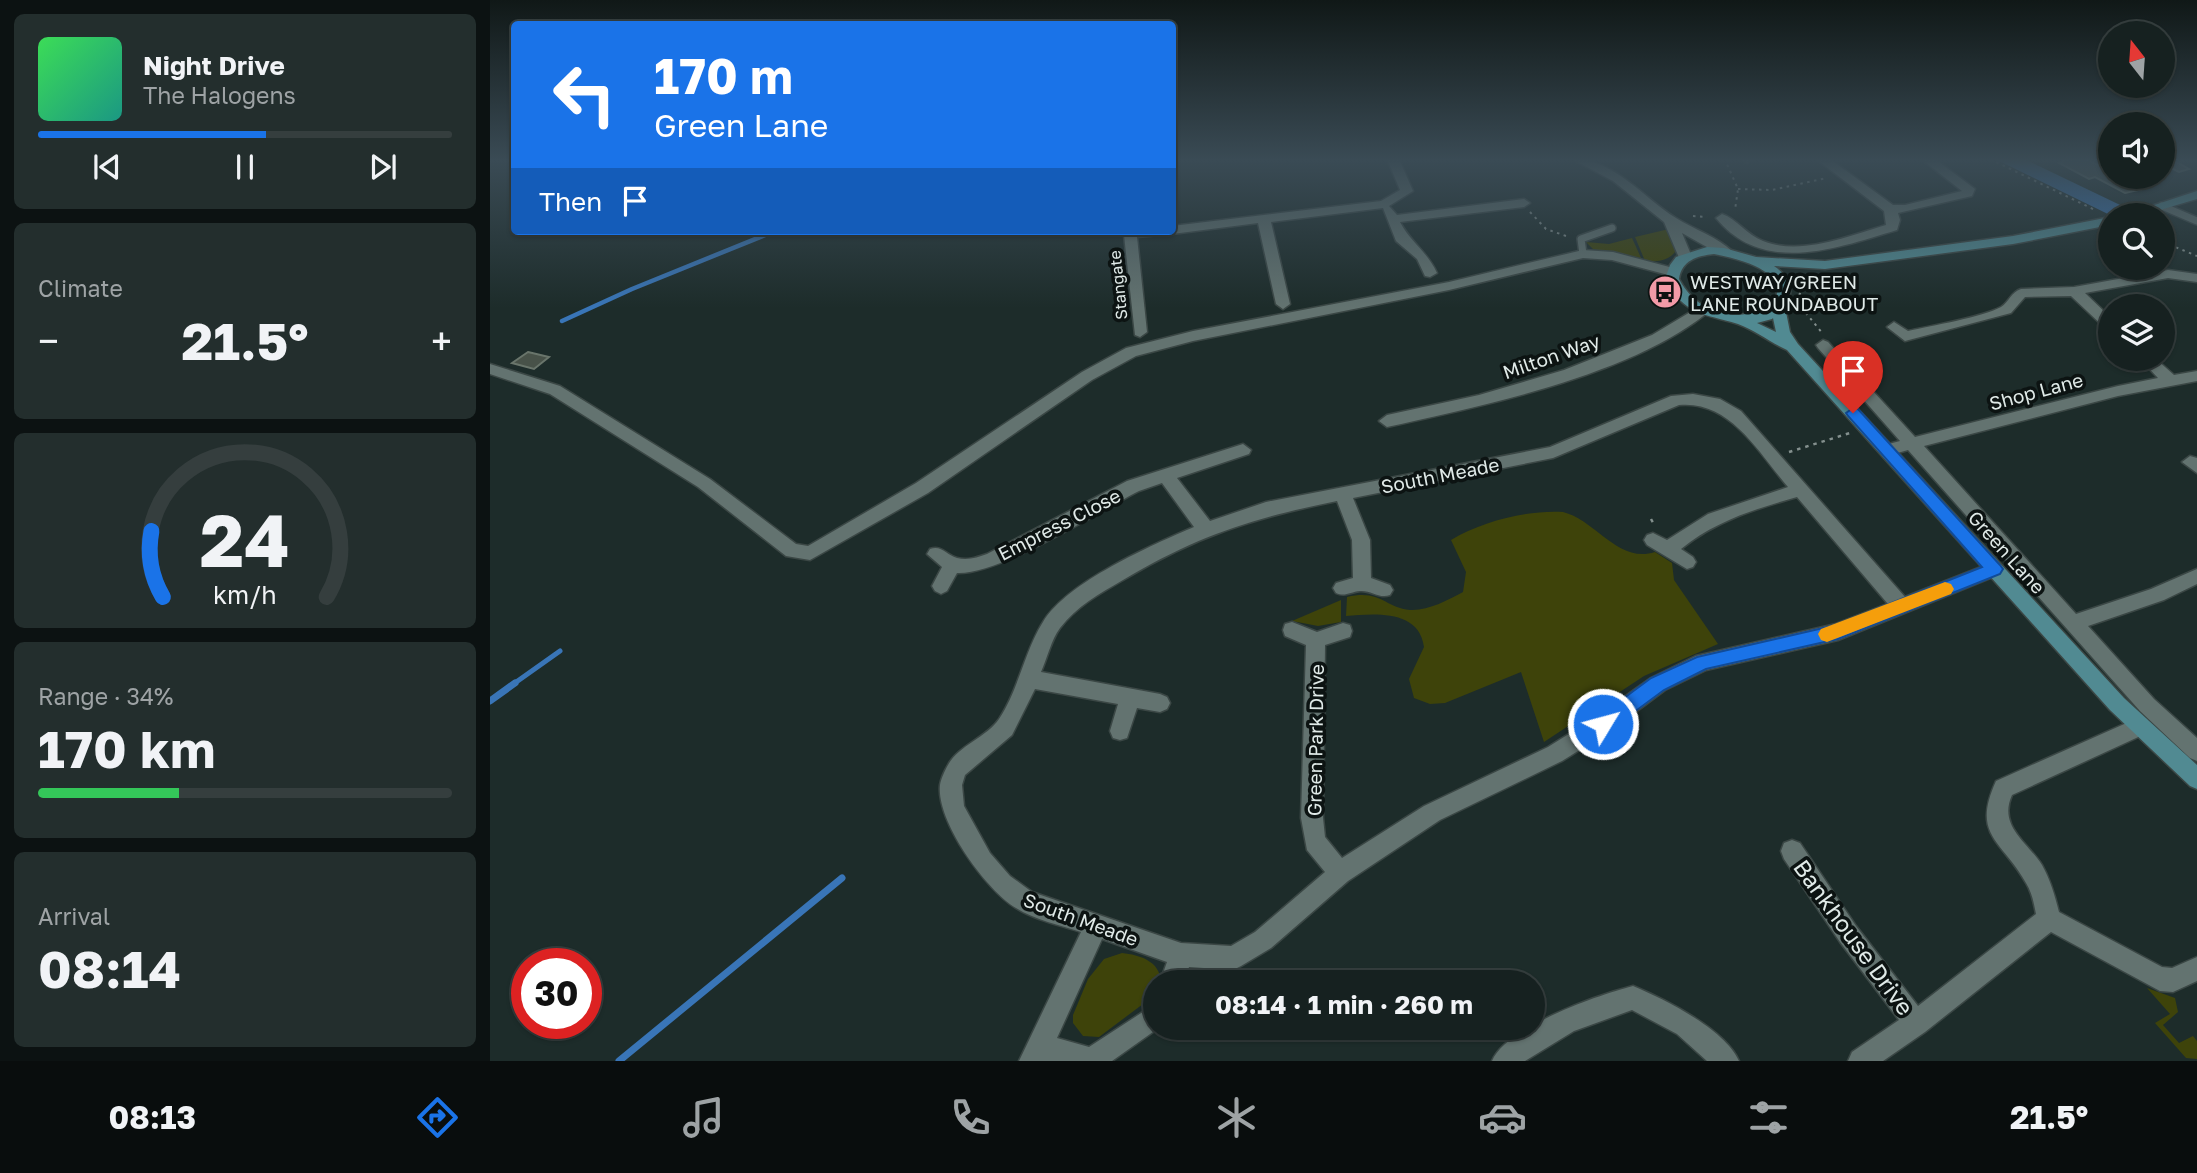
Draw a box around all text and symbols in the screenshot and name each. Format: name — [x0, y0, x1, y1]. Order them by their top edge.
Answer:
north arrow — [2098, 21, 2175, 98]
map controls — [2098, 21, 2175, 371]
text: 170 m — [654, 46, 793, 105]
icon: left — [539, 49, 630, 140]
text: Night Drive — [143, 50, 285, 81]
text: The Halogens — [143, 81, 296, 109]
text: Green Lane — [654, 106, 828, 144]
button: sound — [2098, 112, 2175, 189]
icon: previous — [88, 148, 126, 186]
icon: pause — [226, 148, 264, 186]
icon: next — [364, 148, 402, 186]
icon: arrive — [616, 182, 654, 220]
text: Then — [539, 186, 602, 217]
button: search — [2098, 203, 2175, 280]
street label: Stangate — [1104, 249, 1132, 321]
place label: WESTWAY/GREEN LANE ROUNDABOUT — [1690, 270, 1878, 315]
bus stop icon: WESTWAY/GREEN LANE ROUNDABOUT — [1646, 273, 1684, 311]
text: Climate — [38, 274, 123, 302]
button: layers — [2098, 294, 2175, 371]
text: 21.5° — [181, 309, 309, 371]
text: − — [38, 318, 59, 363]
text: + — [431, 318, 452, 363]
street label: Milton Way — [1499, 329, 1603, 383]
pin — [1823, 341, 1883, 413]
icon: arrive — [1834, 352, 1872, 390]
street label: Shop Lane — [1987, 367, 2085, 415]
street label: South Meade — [1379, 452, 1501, 498]
street label: Empress Close — [994, 483, 1124, 565]
text: 24 — [200, 496, 290, 583]
street label: Green Lane — [1964, 506, 2050, 598]
text: km/h — [213, 578, 277, 609]
street label: Green Park Drive — [1302, 664, 1328, 816]
text: Range · 34% — [38, 682, 173, 710]
position arrow — [1566, 687, 1640, 761]
text: 170 km — [38, 717, 216, 779]
street label: Bankhouse Drive — [1788, 854, 1920, 1020]
street label: South Meade — [1021, 888, 1141, 950]
text: Arrival — [38, 902, 110, 930]
text: 08:14 — [38, 937, 181, 999]
speed limit sign: 30 — [511, 948, 602, 1039]
text: 08:14 · 1 min · 260 m — [1215, 989, 1473, 1020]
icon: directions — [413, 1093, 462, 1142]
icon: music — [679, 1093, 728, 1142]
icon: phone — [946, 1093, 995, 1142]
icon: climate — [1212, 1093, 1261, 1142]
icon: car — [1478, 1093, 1527, 1142]
icon: filters — [1744, 1093, 1793, 1142]
text: 08:13 — [109, 1098, 196, 1136]
text: 21.5° — [2010, 1098, 2088, 1136]

